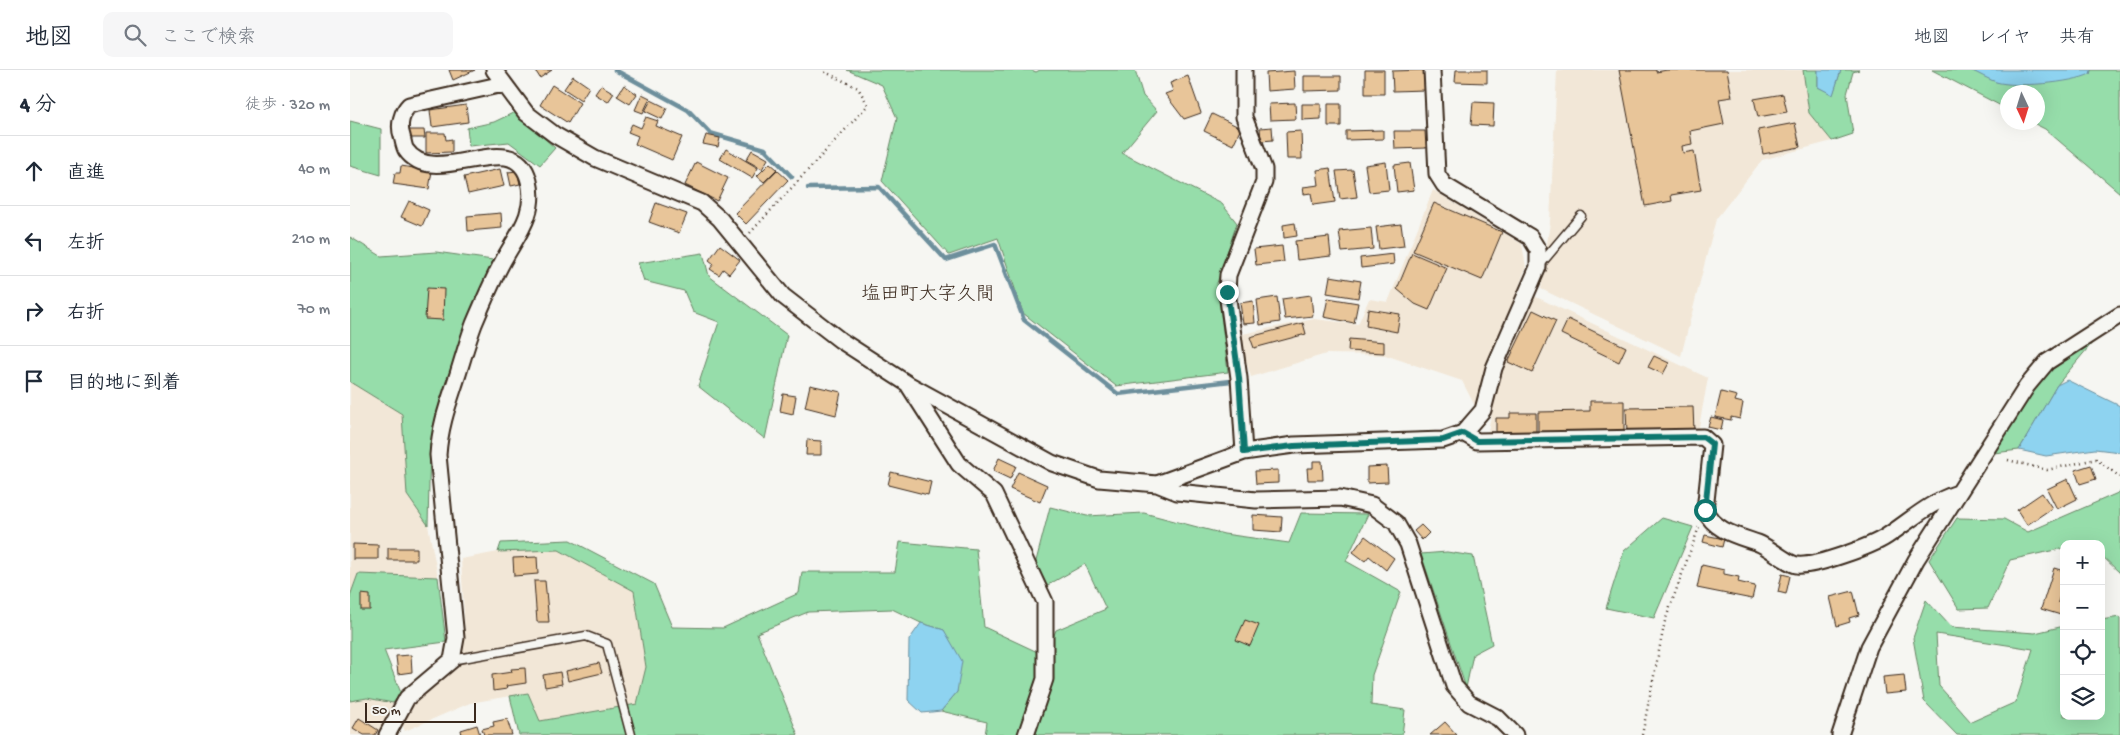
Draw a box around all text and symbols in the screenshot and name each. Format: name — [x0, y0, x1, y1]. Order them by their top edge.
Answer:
search box — [103, 12, 453, 57]
icon: search — [121, 21, 149, 49]
text: 地図 — [25, 25, 73, 54]
text: ここで検索 — [161, 27, 256, 50]
text: 地図 — [1914, 28, 1950, 49]
text: レイヤ — [1978, 28, 2031, 49]
text: 共有 — [2059, 28, 2095, 49]
north arrow — [2000, 85, 2045, 130]
text: 4 分 — [20, 94, 56, 119]
text: 徒歩 · 320 m — [245, 97, 330, 116]
icon: ahead — [20, 157, 48, 185]
text: 40 m — [298, 161, 330, 180]
text: 直進 — [67, 163, 105, 186]
icon: left — [20, 227, 48, 255]
text: 210 m — [291, 231, 330, 250]
text: 左折 — [67, 233, 105, 256]
route end — [1216, 281, 1239, 304]
district label: 塩田町大字久間 — [861, 283, 995, 307]
icon: right — [20, 297, 48, 325]
text: 70 m — [297, 301, 330, 320]
text: 右折 — [67, 303, 105, 326]
icon: arrive — [20, 367, 48, 395]
text: 目的地に到着 — [67, 373, 181, 396]
route start — [1694, 499, 1717, 522]
map controls — [2060, 540, 2105, 720]
button: + — [2060, 540, 2105, 585]
button: − — [2060, 585, 2105, 630]
button: locate — [2060, 630, 2105, 675]
button: layers — [2060, 675, 2105, 720]
scale bar — [365, 700, 476, 723]
text: 50 m — [372, 703, 401, 720]

